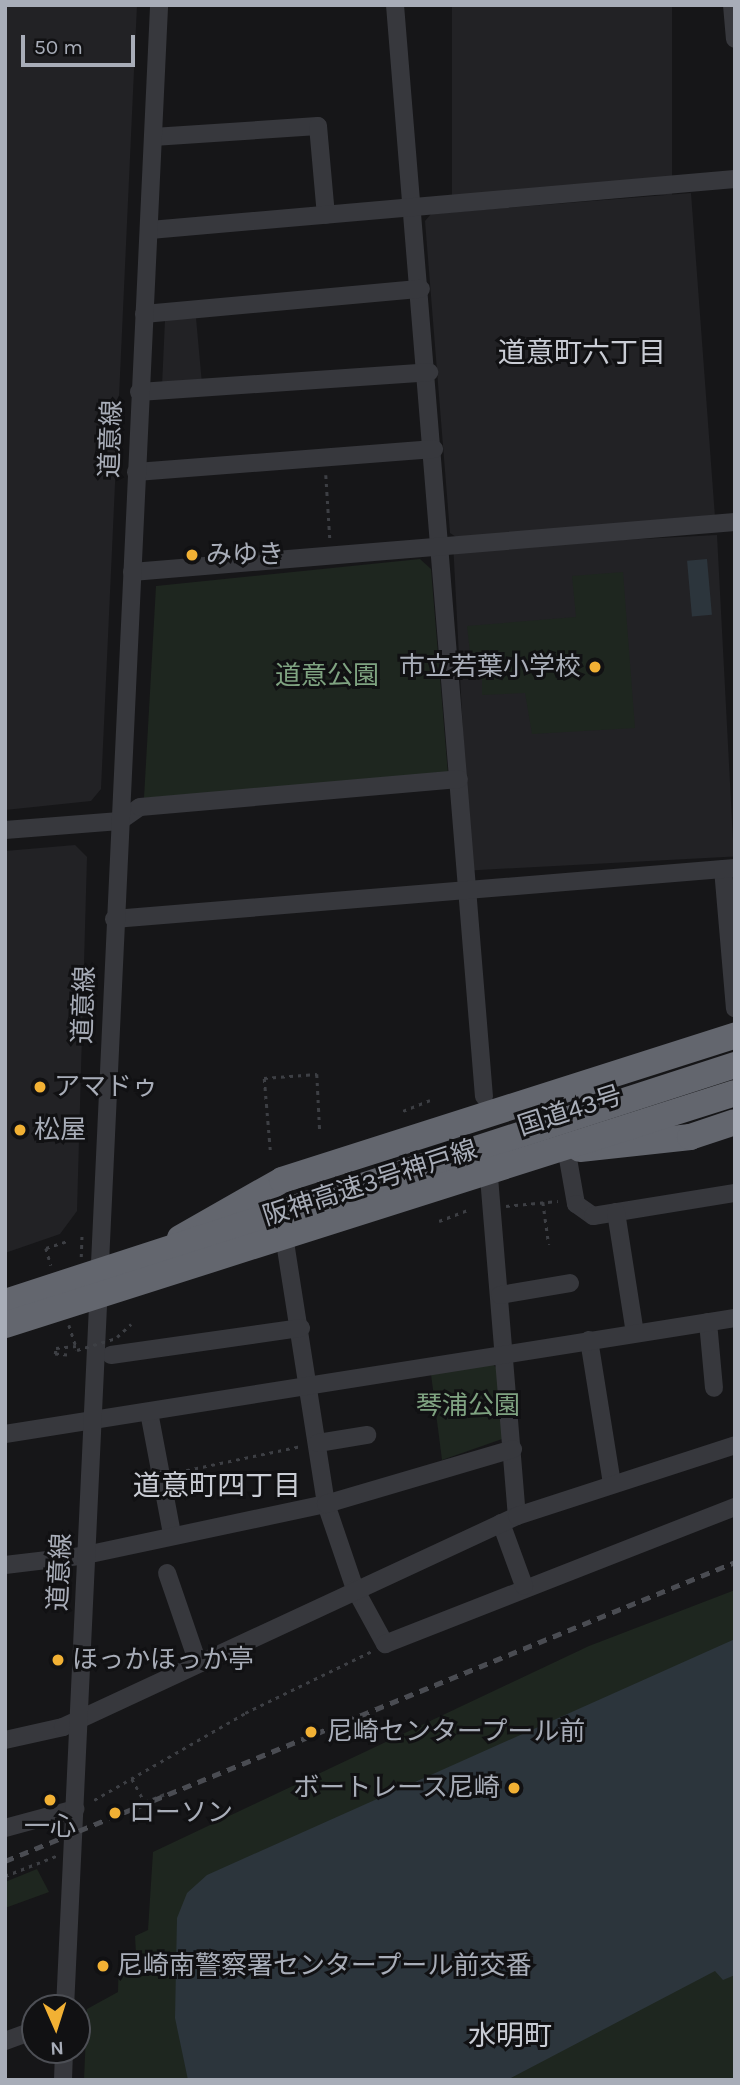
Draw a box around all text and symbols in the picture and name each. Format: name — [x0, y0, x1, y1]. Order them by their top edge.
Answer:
scale bar — [24, 21, 138, 65]
text: 50 m — [34, 35, 83, 59]
district label: 道意町六丁目 — [498, 336, 666, 370]
street label: 道意線 — [94, 399, 128, 479]
place label: みゆき — [206, 539, 284, 571]
marker: みゆき — [184, 547, 200, 563]
place label: 市立若葉小学校 — [399, 651, 581, 683]
marker: 市立若葉小学校 — [587, 659, 603, 675]
park label: 道意公園 — [275, 660, 379, 692]
street label: 道意線 — [67, 965, 101, 1045]
place label: アマドゥ — [54, 1071, 158, 1103]
marker: アマドゥ — [32, 1079, 48, 1095]
street label: 国道43号 — [514, 1079, 626, 1143]
place label: 松屋 — [34, 1114, 86, 1146]
marker: 松屋 — [12, 1122, 28, 1138]
street label: 阪神高速3号神戸線 — [259, 1134, 481, 1232]
park label: 琴浦公園 — [416, 1390, 520, 1422]
district label: 道意町四丁目 — [133, 1469, 301, 1503]
street label: 道意線 — [42, 1532, 78, 1612]
place label: ほっかほっか亭 — [72, 1644, 254, 1676]
marker: ほっかほっか亭 — [50, 1652, 66, 1668]
place label: 尼崎センタープール前 — [327, 1716, 587, 1748]
marker: 尼崎センタープール前 — [301, 1722, 321, 1742]
place label: ボートレース尼崎 — [292, 1772, 500, 1804]
marker: ボートレース尼崎 — [506, 1780, 522, 1796]
marker: 一心 — [42, 1792, 58, 1808]
place label: ローソン — [129, 1797, 233, 1829]
marker: ローソン — [107, 1805, 123, 1821]
place label: 一心 — [24, 1811, 76, 1843]
place label: 尼崎南警察署センタープール前交番 — [117, 1950, 533, 1982]
marker: 尼崎南警察署センタープール前交番 — [95, 1958, 111, 1974]
north arrow — [21, 1994, 91, 2064]
district label: 水明町 — [468, 2019, 552, 2053]
text: N — [50, 2037, 64, 2059]

